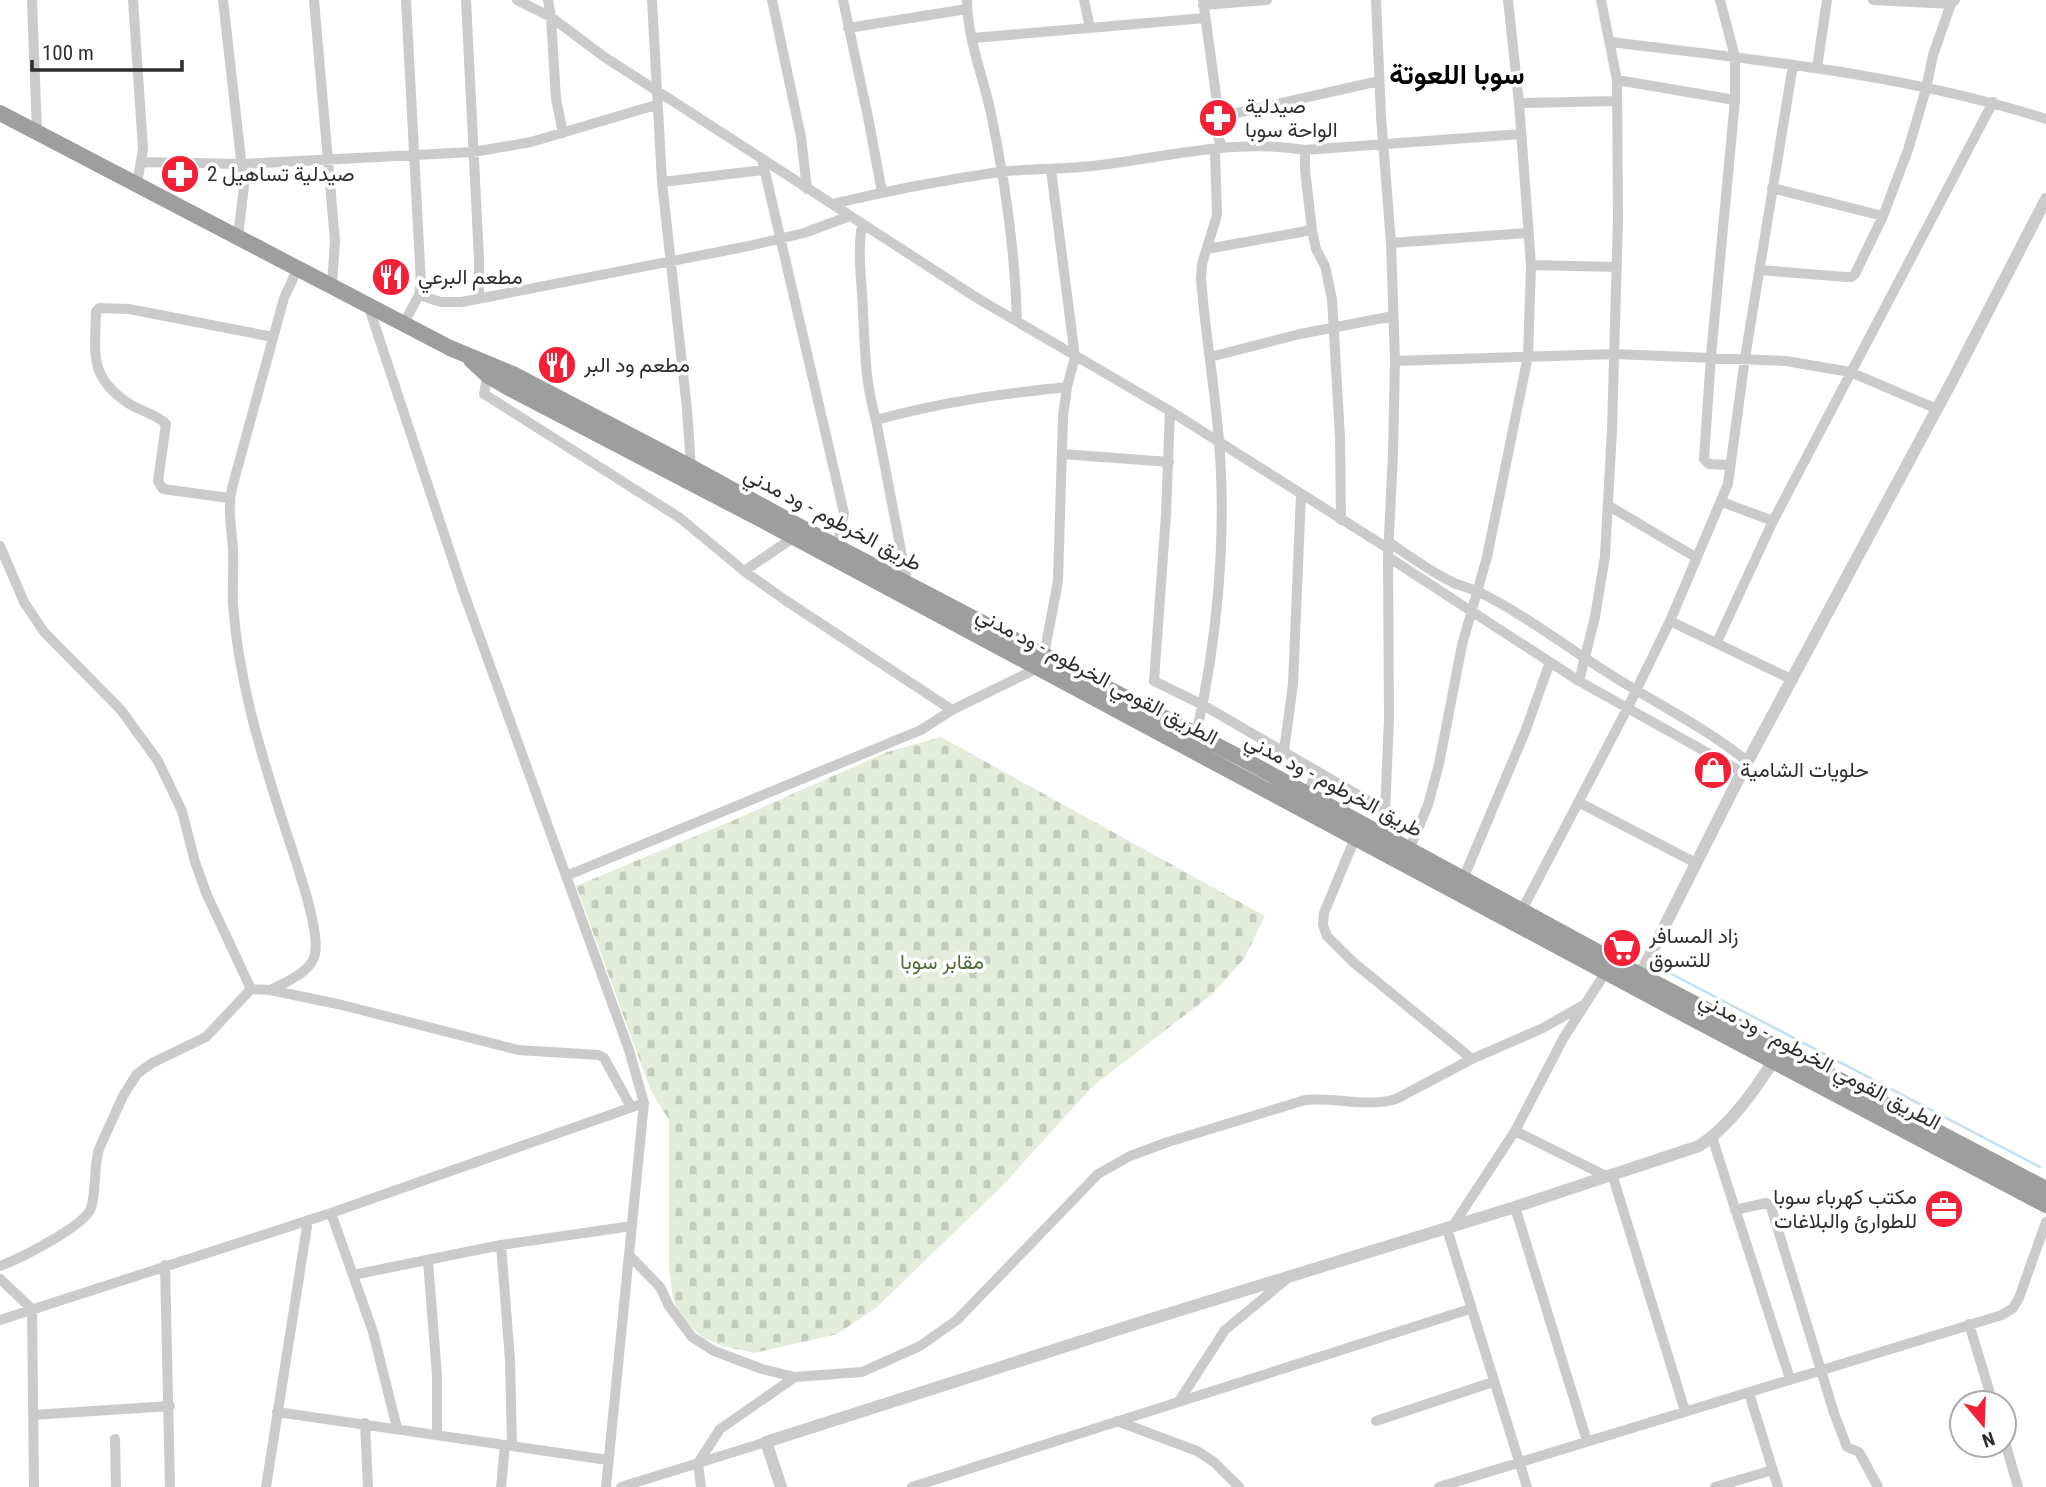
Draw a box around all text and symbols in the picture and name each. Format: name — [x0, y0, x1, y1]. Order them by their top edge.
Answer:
scale bar — [32, 28, 182, 72]
text: 100 m — [42, 41, 94, 65]
district label: سوبا اللعوتة — [1389, 58, 1525, 92]
place label: صيدلية الواحة سوبا — [1245, 94, 1338, 143]
pharmacy icon: صيدلية الواحة سوبا — [1197, 97, 1239, 139]
pharmacy icon: صيدلية تساهيل 2 — [159, 153, 201, 195]
place label: صيدلية تساهيل 2 — [207, 162, 355, 186]
restaurant icon: مطعم البرعي — [370, 256, 412, 298]
place label: مطعم البرعي — [418, 265, 523, 294]
restaurant icon: مطعم ود البر — [536, 344, 578, 386]
place label: مطعم ود البر — [583, 353, 690, 379]
street label: طريق الخرطوم - ود مدني — [738, 462, 926, 580]
street label: الطريق القومي الخرطوم - ود مدني — [970, 602, 1222, 754]
street label: طريق الخرطوم - ود مدني — [1239, 728, 1427, 846]
shop icon: حلويات الشامية — [1692, 749, 1734, 791]
place label: حلويات الشامية — [1740, 758, 1869, 783]
place label: زاد المسافر للتسوق — [1648, 924, 1738, 973]
supermarket icon: زاد المسافر للتسوق — [1601, 927, 1643, 969]
park label: مقابر سوبا — [900, 950, 984, 975]
street label: الطريق القومي الخرطوم - ود مدني — [1693, 987, 1945, 1139]
place label: مكتب كهرباء سوبا للطوارئ والبلاغات — [1773, 1185, 1917, 1234]
office icon: مكتب كهرباء سوبا للطوارئ والبلاغات — [1923, 1188, 1965, 1230]
north arrow — [1948, 1389, 2018, 1459]
text: N — [1979, 1427, 1998, 1452]

